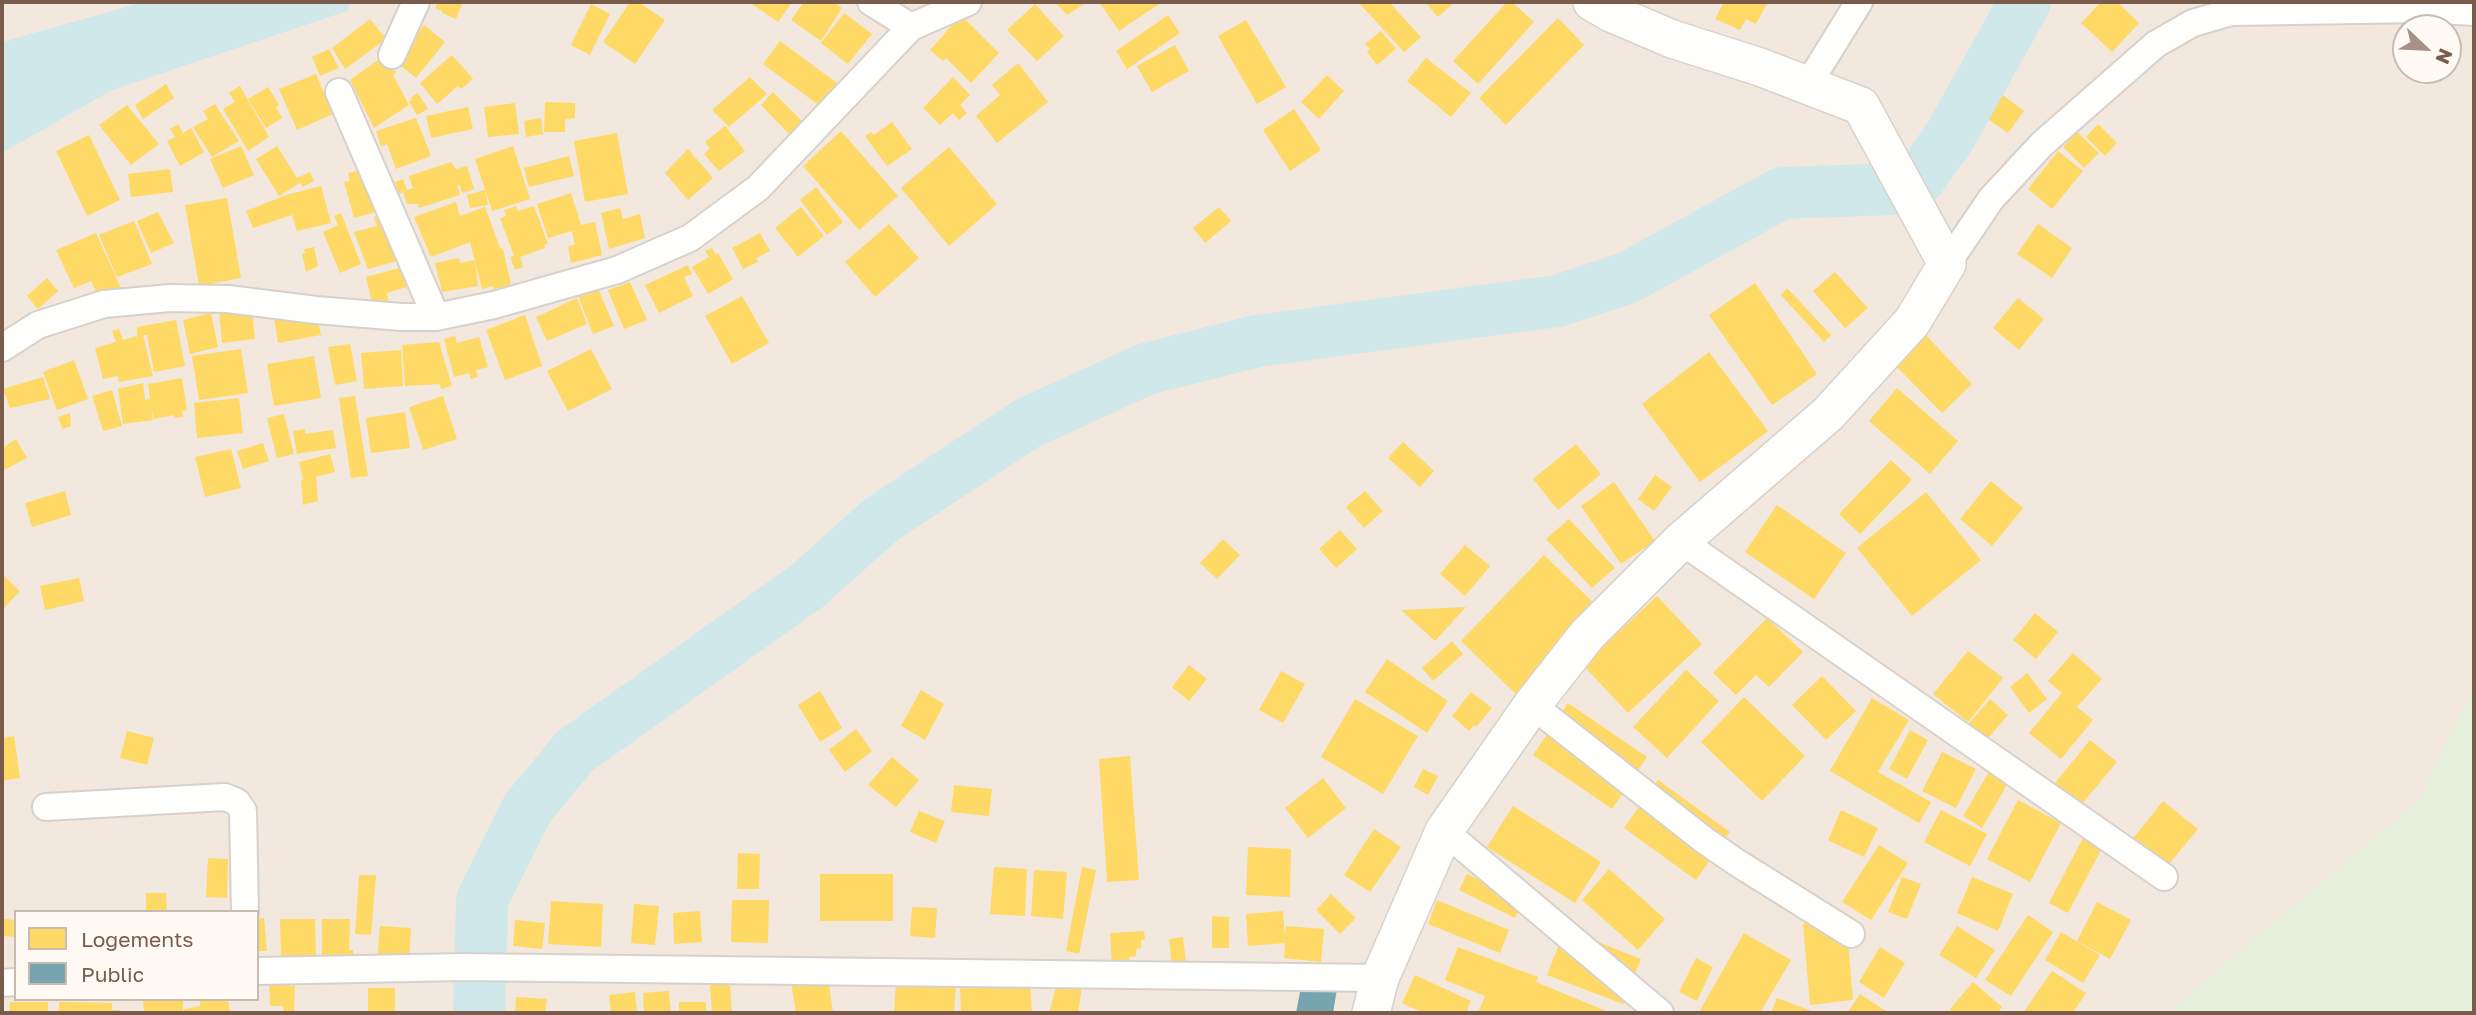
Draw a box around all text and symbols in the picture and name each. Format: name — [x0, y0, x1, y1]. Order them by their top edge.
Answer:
north arrow — [2392, 14, 2462, 84]
text: N — [2432, 45, 2458, 68]
legend — [14, 910, 259, 1001]
text: Logements — [81, 926, 193, 952]
text: Public — [81, 961, 144, 987]

